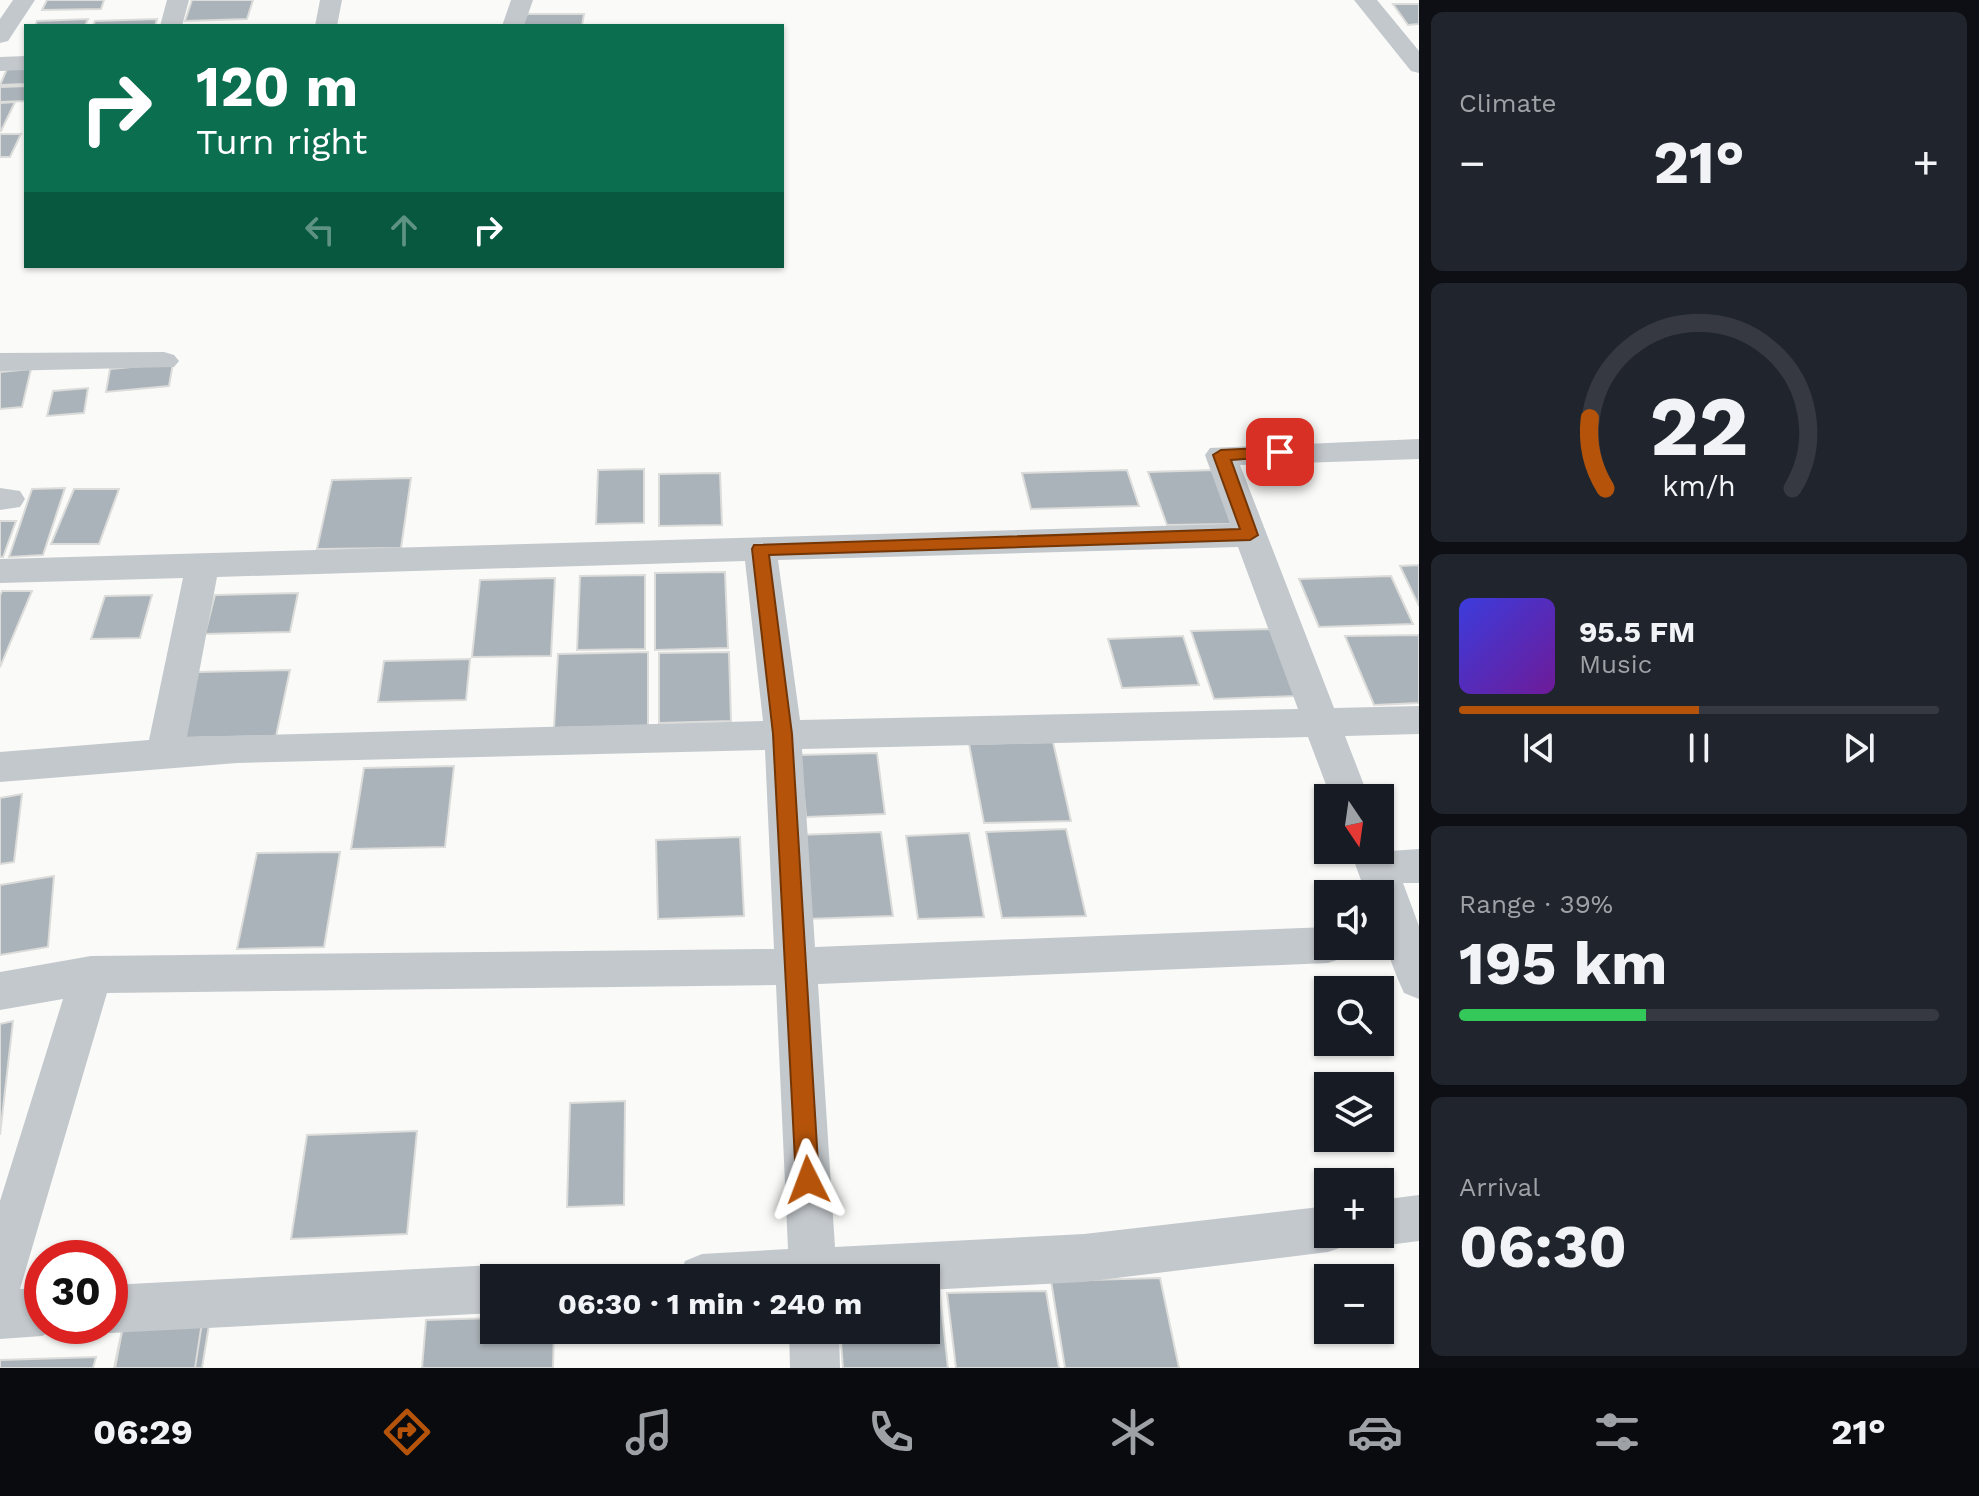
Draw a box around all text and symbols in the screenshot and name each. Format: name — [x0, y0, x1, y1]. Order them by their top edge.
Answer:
text: 120 m — [196, 54, 358, 120]
icon: right — [64, 56, 168, 160]
text: Climate — [1459, 88, 1557, 118]
text: Turn right — [196, 121, 367, 163]
text: 21° — [1653, 127, 1745, 198]
text: − — [1459, 137, 1486, 189]
text: + — [1912, 137, 1939, 189]
icon: left — [298, 208, 342, 252]
icon: ahead — [382, 208, 426, 252]
icon: right — [466, 208, 510, 252]
text: 22 — [1649, 377, 1749, 474]
pin — [1246, 418, 1314, 486]
icon: arrive — [1258, 430, 1302, 474]
text: km/h — [1662, 469, 1736, 503]
text: 95.5 FM — [1579, 614, 1695, 649]
text: Music — [1579, 649, 1652, 679]
icon: previous — [1517, 726, 1561, 770]
icon: pause — [1677, 726, 1721, 770]
icon: next — [1837, 726, 1881, 770]
north arrow — [1314, 784, 1394, 864]
map controls — [1314, 784, 1394, 1344]
button: sound — [1314, 880, 1394, 960]
text: Range · 39% — [1459, 889, 1613, 919]
text: 195 km — [1459, 928, 1667, 999]
button: search — [1314, 976, 1394, 1056]
button: layers — [1314, 1072, 1394, 1152]
position arrow — [766, 1138, 850, 1222]
button: + — [1314, 1168, 1394, 1248]
text: Arrival — [1459, 1172, 1540, 1202]
text: 06:30 — [1459, 1211, 1627, 1282]
speed limit sign: 30 — [24, 1240, 128, 1344]
button: − — [1314, 1264, 1394, 1344]
text: 06:30 · 1 min · 240 m — [558, 1286, 862, 1321]
icon: directions — [379, 1404, 435, 1460]
icon: music — [621, 1404, 677, 1460]
icon: phone — [863, 1404, 919, 1460]
icon: climate — [1105, 1404, 1161, 1460]
icon: car — [1347, 1404, 1403, 1460]
icon: filters — [1589, 1404, 1645, 1460]
text: 06:29 — [93, 1411, 193, 1453]
text: 21° — [1831, 1411, 1886, 1453]

